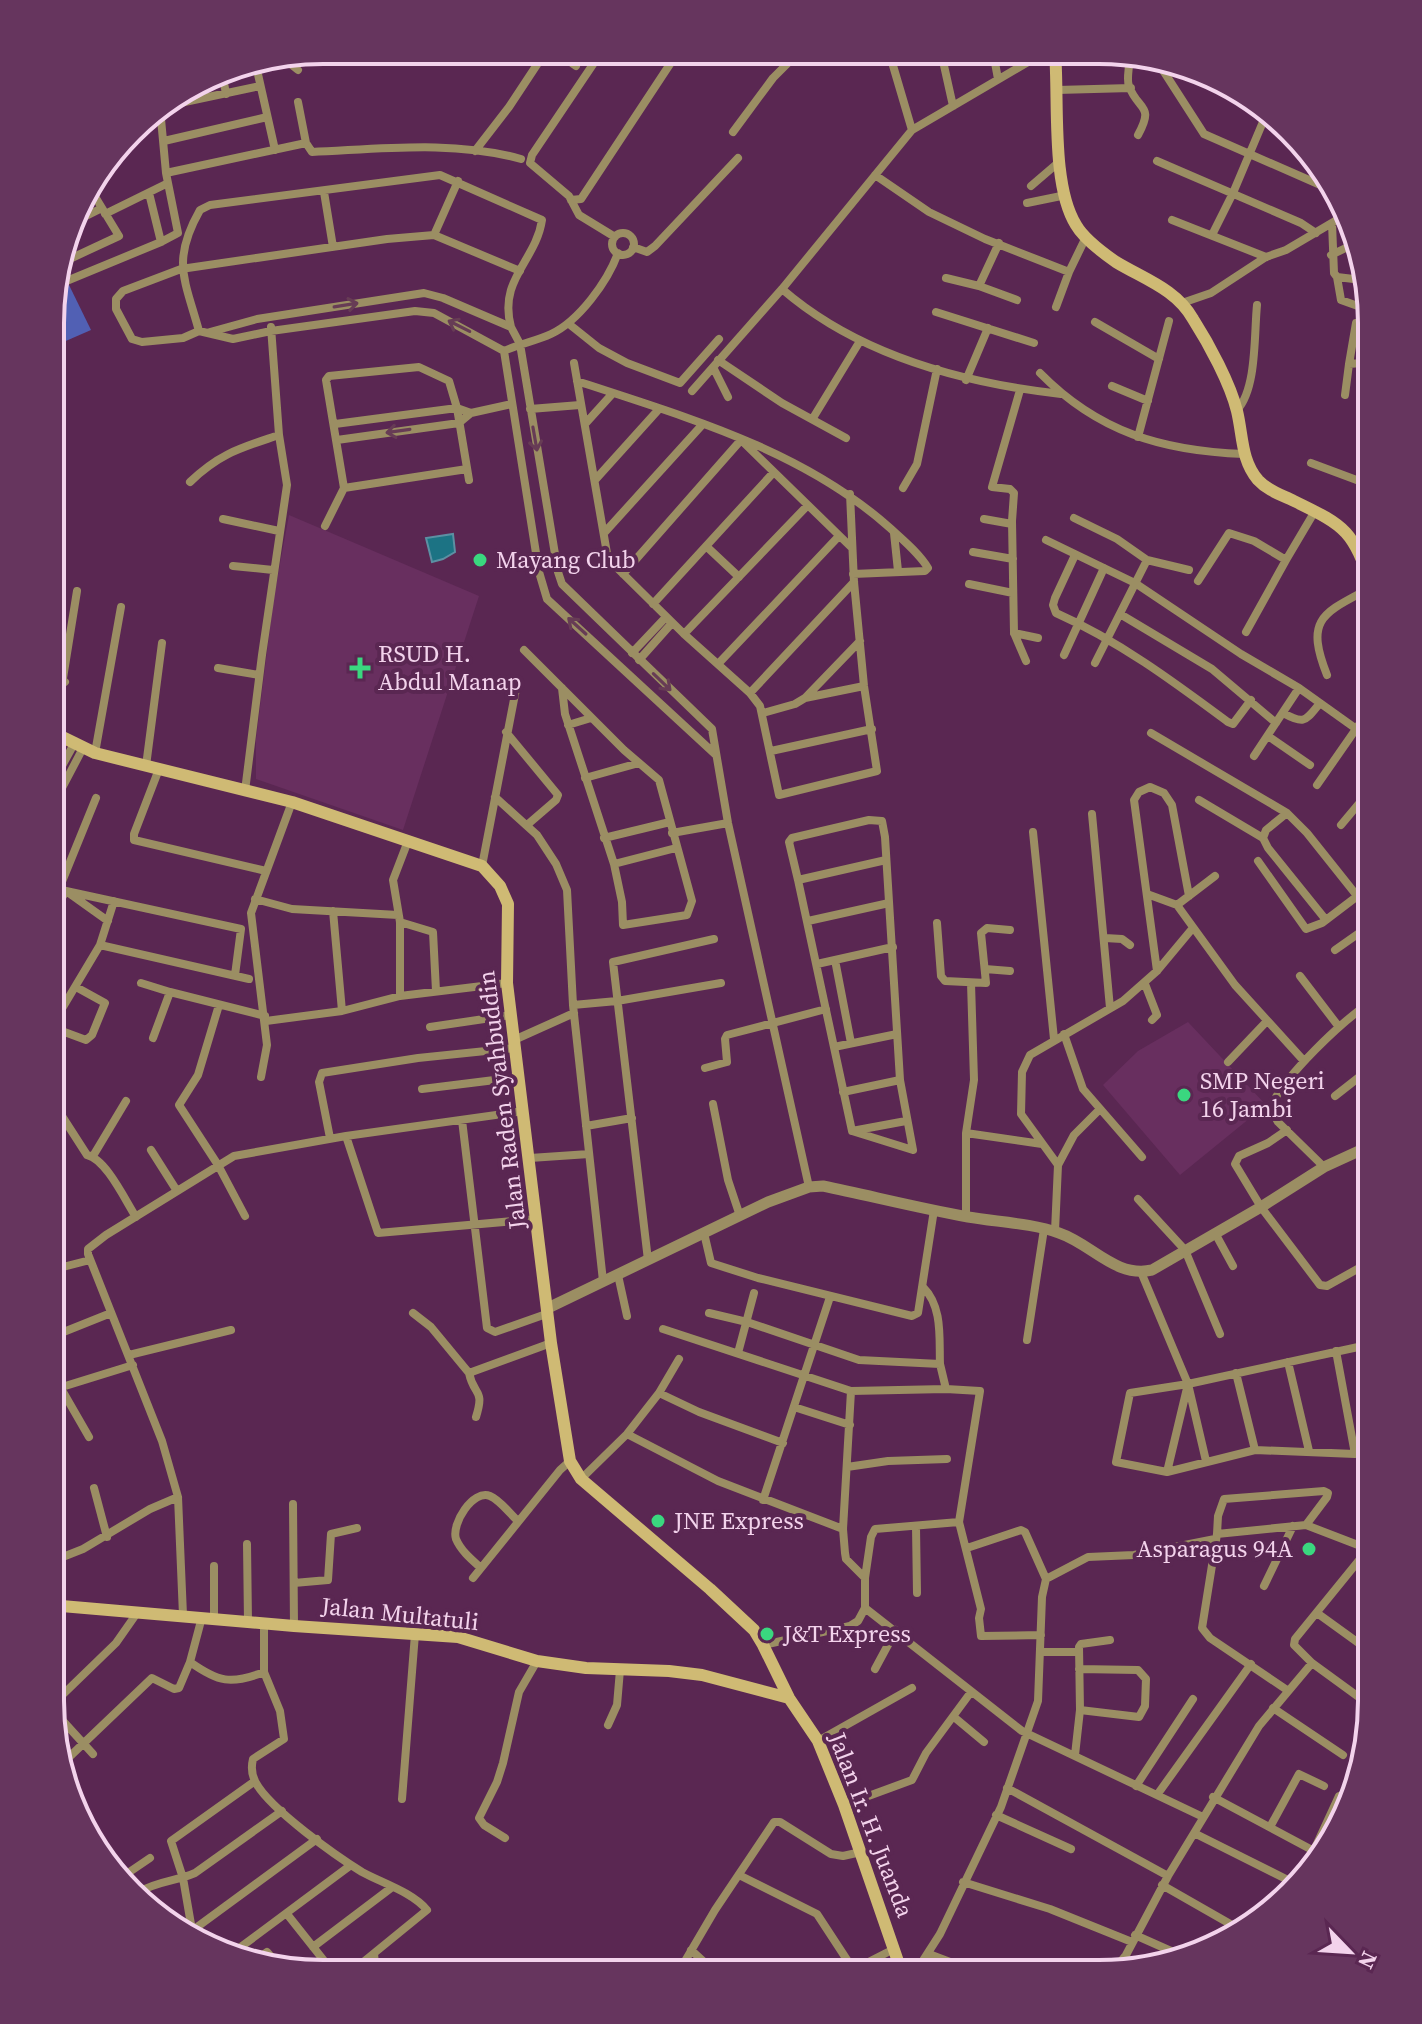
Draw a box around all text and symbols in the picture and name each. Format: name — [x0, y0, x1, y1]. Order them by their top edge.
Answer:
one-way arrow — [332, 297, 358, 312]
one-way arrow — [447, 318, 471, 333]
one-way arrow — [386, 424, 411, 439]
one-way arrow — [529, 426, 544, 451]
place label: Mayang Club — [496, 543, 636, 576]
marker: Mayang Club — [471, 551, 489, 569]
one-way arrow — [567, 617, 587, 635]
place label: RSUD H. Abdul Manap — [378, 637, 521, 698]
marker: RSUD H. Abdul Manap — [349, 657, 371, 679]
one-way arrow — [652, 672, 672, 691]
street label: Jalan Raden Syahbuddin — [469, 969, 534, 1232]
place label: SMP Negeri 16 Jambi — [1200, 1064, 1325, 1125]
marker: SMP Negeri 16 Jambi — [1175, 1086, 1193, 1104]
place label: JNE Express — [673, 1504, 804, 1537]
marker: JNE Express — [649, 1512, 667, 1530]
place label: Asparagus 94A — [1137, 1532, 1293, 1565]
marker: Asparagus 94A — [1300, 1540, 1318, 1558]
street label: Jalan Multatuli — [319, 1589, 480, 1638]
place label: J&T Express — [782, 1617, 911, 1650]
marker: J&T Express — [758, 1625, 776, 1643]
street label: Jalan Ir. H. Juanda — [821, 1727, 922, 1923]
north arrow — [1310, 1912, 1390, 1992]
text: N — [1351, 1947, 1385, 1974]

